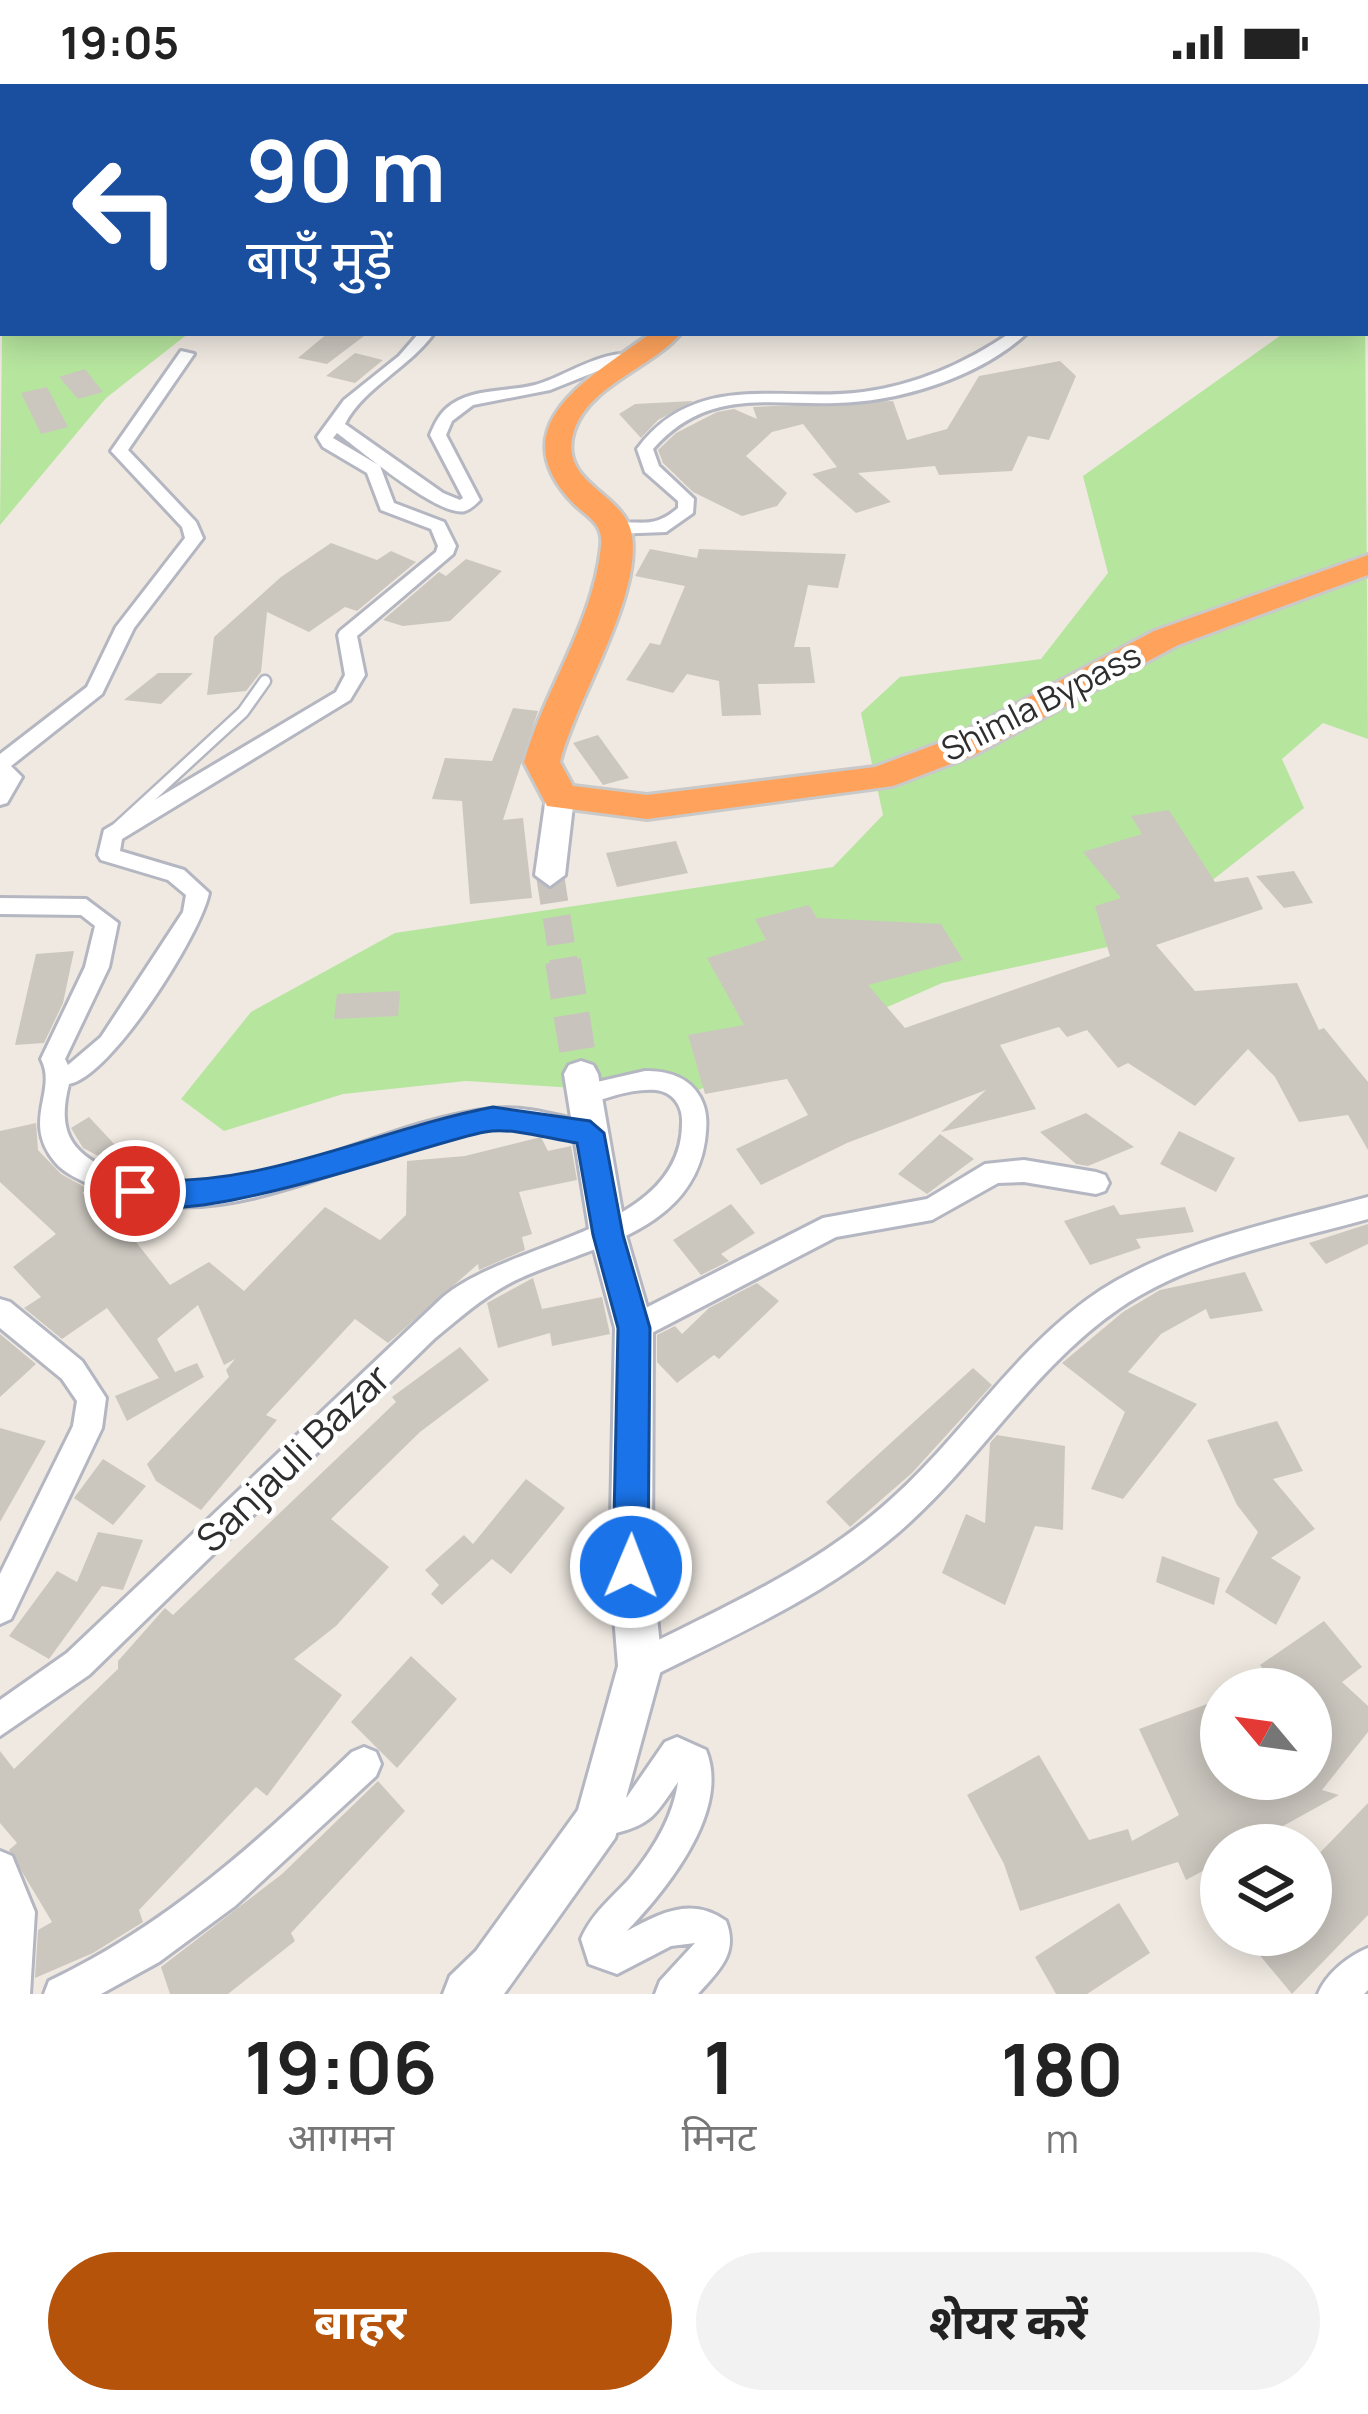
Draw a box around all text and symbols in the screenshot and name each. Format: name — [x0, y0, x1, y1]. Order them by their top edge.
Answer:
text: 19:05 — [60, 11, 179, 73]
text: 90 m — [246, 112, 446, 227]
icon: left — [48, 132, 204, 288]
text: बाएँ मुड़ें — [246, 221, 393, 295]
street label: Shimla Bypass — [933, 632, 1148, 771]
pin — [84, 1140, 186, 1242]
icon: arrive — [102, 1158, 168, 1224]
street label: Sanjauli Bazar — [184, 1351, 401, 1564]
position arrow — [568, 1504, 694, 1630]
north arrow — [1200, 1668, 1332, 1800]
map controls — [1200, 1668, 1332, 1956]
button: layers — [1200, 1824, 1332, 1956]
text: 19:06 — [244, 2017, 437, 2116]
text: 1 — [703, 2017, 735, 2116]
text: 180 — [1001, 2019, 1124, 2118]
text: आगमन — [287, 2109, 394, 2163]
text: मिनट — [682, 2109, 756, 2163]
text: m — [1046, 2111, 1079, 2165]
button: बाहर — [48, 2252, 672, 2390]
button: शेयर करें — [696, 2252, 1320, 2390]

